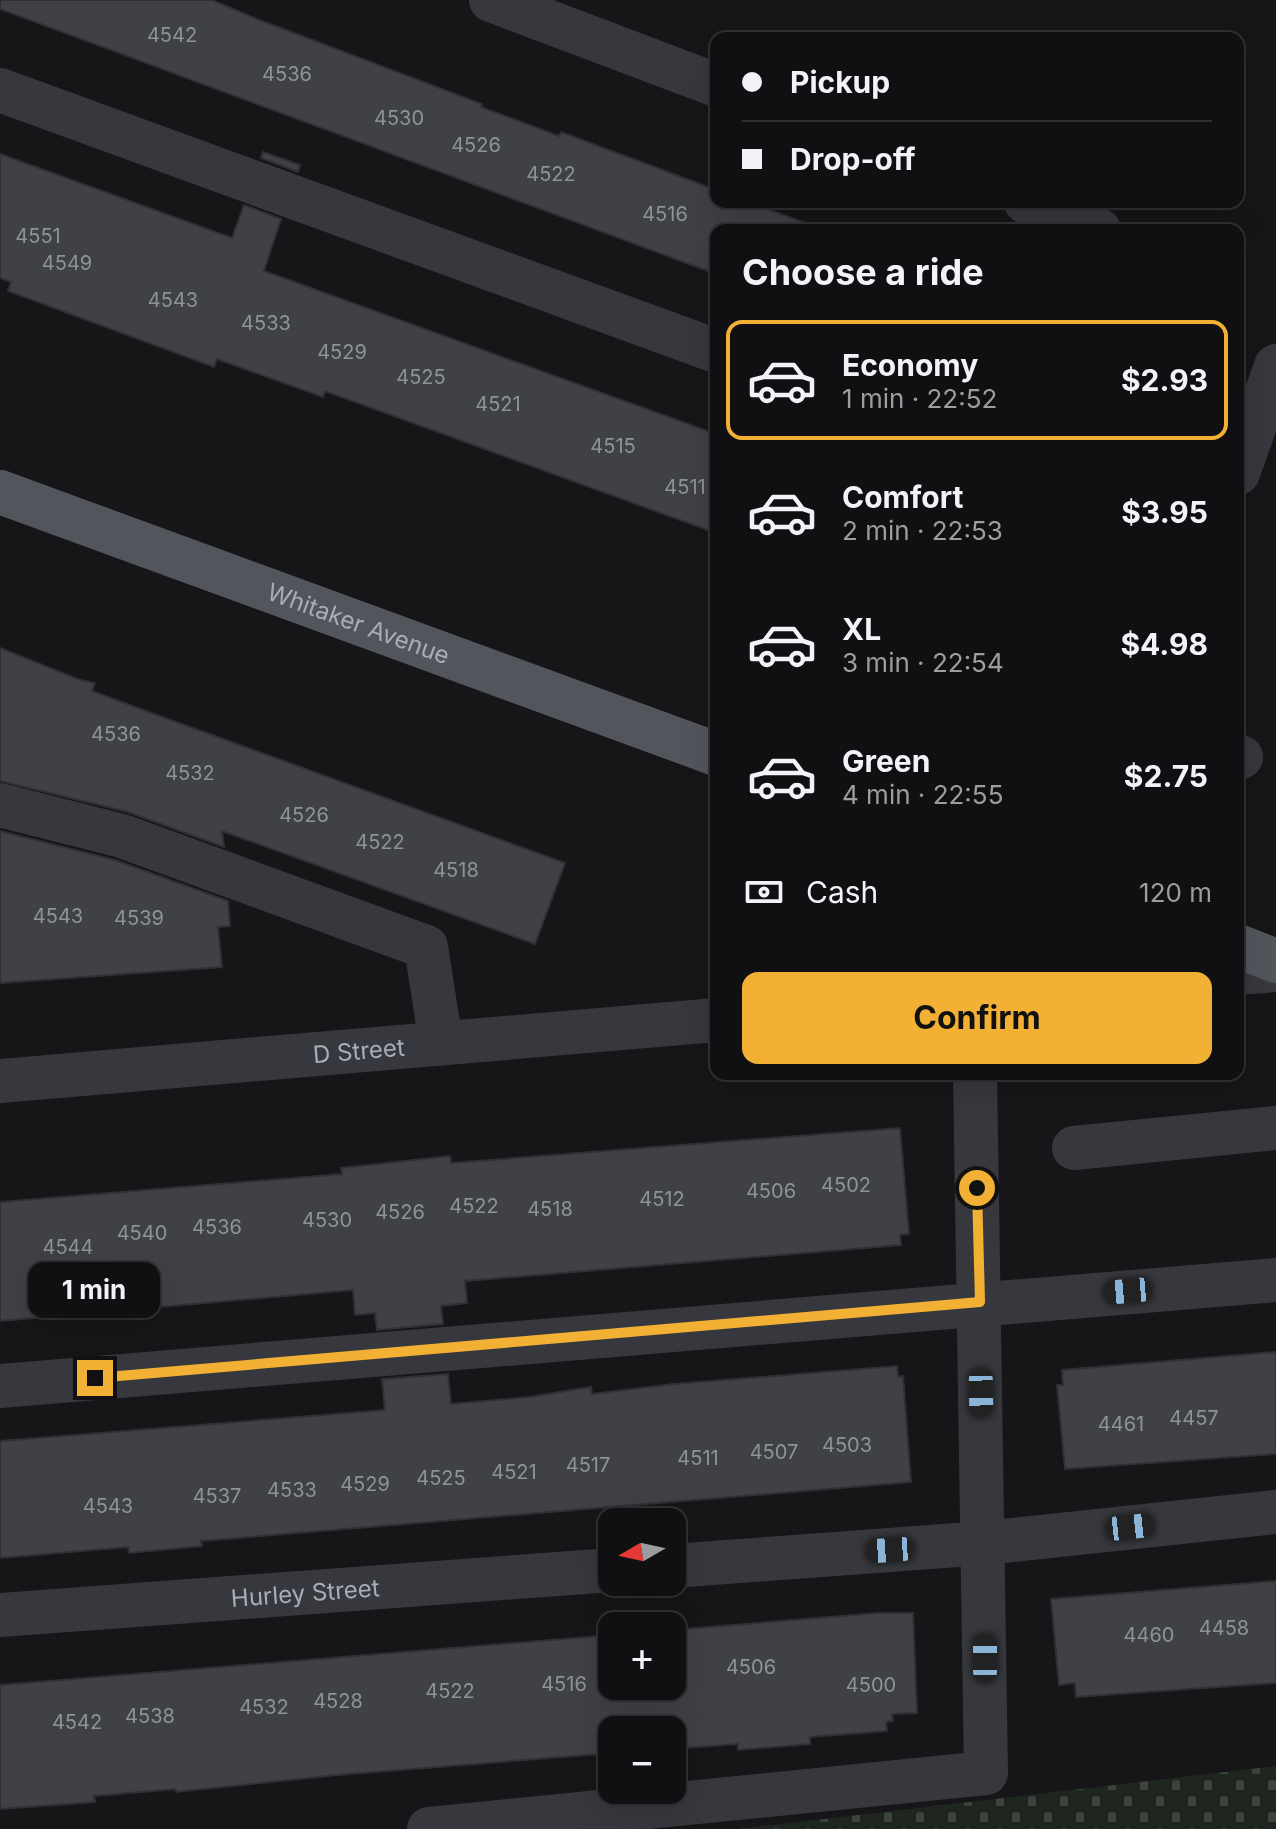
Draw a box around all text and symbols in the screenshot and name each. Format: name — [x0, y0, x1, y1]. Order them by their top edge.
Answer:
house number: 4542 — [147, 23, 197, 47]
house number: 4536 — [262, 62, 312, 86]
text: Pickup — [790, 64, 890, 100]
house number: 4530 — [374, 106, 424, 130]
house number: 4526 — [451, 133, 501, 157]
text: Drop-off — [790, 141, 916, 177]
house number: 4522 — [526, 162, 576, 186]
house number: 4516 — [642, 202, 688, 226]
house number: 4551 — [15, 224, 61, 248]
text: Choose a ride — [742, 250, 984, 294]
house number: 4549 — [42, 251, 92, 275]
house number: 4543 — [148, 288, 198, 312]
house number: 4533 — [241, 311, 291, 335]
house number: 4529 — [317, 340, 367, 364]
icon: car — [746, 344, 818, 416]
text: Economy — [842, 347, 978, 383]
text: $2.93 — [1121, 362, 1208, 398]
house number: 4525 — [396, 365, 446, 389]
text: 1 min · 22:52 — [842, 383, 997, 414]
house number: 4521 — [475, 392, 521, 416]
house number: 4515 — [590, 434, 636, 458]
house number: 4511 — [664, 475, 706, 499]
icon: car — [746, 476, 818, 548]
text: Comfort — [842, 479, 963, 515]
text: $3.95 — [1121, 494, 1208, 530]
text: 2 min · 22:53 — [842, 515, 1003, 546]
street label: Whitaker Avenue — [264, 577, 454, 670]
icon: car — [746, 608, 818, 680]
text: XL — [842, 611, 881, 647]
text: $4.98 — [1120, 626, 1208, 662]
text: 3 min · 22:54 — [842, 647, 1004, 678]
house number: 4536 — [91, 722, 141, 746]
icon: car — [746, 740, 818, 812]
text: Green — [842, 743, 930, 779]
text: $2.75 — [1124, 758, 1208, 794]
house number: 4532 — [165, 761, 215, 785]
text: 4 min · 22:55 — [842, 779, 1003, 810]
house number: 4526 — [279, 803, 329, 827]
house number: 4522 — [355, 830, 405, 854]
house number: 4518 — [433, 858, 479, 882]
icon: cash — [742, 870, 786, 914]
text: Cash — [806, 874, 878, 910]
text: 120 m — [1139, 877, 1212, 908]
house number: 4543 — [33, 904, 83, 928]
house number: 4539 — [114, 906, 164, 930]
button: Confirm — [742, 972, 1212, 1064]
street label: D Street — [312, 1032, 406, 1069]
route start — [959, 1170, 995, 1206]
house number: 4502 — [821, 1173, 871, 1197]
house number: 4506 — [746, 1179, 796, 1203]
house number: 4512 — [639, 1187, 685, 1211]
house number: 4522 — [449, 1194, 499, 1218]
house number: 4518 — [527, 1197, 573, 1221]
house number: 4526 — [375, 1200, 425, 1224]
house number: 4530 — [302, 1208, 352, 1232]
house number: 4536 — [192, 1215, 242, 1239]
house number: 4540 — [117, 1221, 167, 1245]
house number: 4544 — [43, 1235, 93, 1259]
callout: 1 min — [29, 1262, 161, 1318]
text: 1 min — [62, 1274, 126, 1305]
car — [1103, 1277, 1153, 1305]
route end — [77, 1360, 113, 1396]
car — [969, 1369, 993, 1417]
house number: 4457 — [1169, 1406, 1219, 1430]
house number: 4461 — [1098, 1412, 1144, 1436]
house number: 4503 — [822, 1433, 872, 1457]
house number: 4507 — [750, 1440, 798, 1464]
house number: 4511 — [677, 1446, 719, 1470]
house number: 4517 — [566, 1453, 610, 1477]
house number: 4521 — [491, 1460, 537, 1484]
house number: 4525 — [416, 1466, 466, 1490]
house number: 4529 — [340, 1472, 390, 1496]
house number: 4533 — [267, 1478, 317, 1502]
house number: 4537 — [193, 1484, 241, 1508]
house number: 4543 — [83, 1494, 133, 1518]
north arrow — [598, 1508, 686, 1596]
map controls — [598, 1508, 686, 1804]
car — [1105, 1513, 1155, 1541]
car — [865, 1536, 915, 1564]
street label: Hurley Street — [230, 1573, 381, 1612]
button: + — [598, 1612, 686, 1700]
house number: 4458 — [1199, 1616, 1249, 1640]
house number: 4460 — [1124, 1623, 1174, 1647]
car — [973, 1634, 997, 1682]
house number: 4506 — [726, 1655, 776, 1679]
house number: 4516 — [541, 1672, 587, 1696]
house number: 4500 — [846, 1673, 896, 1697]
house number: 4522 — [425, 1679, 475, 1703]
house number: 4528 — [313, 1689, 363, 1713]
house number: 4532 — [239, 1695, 289, 1719]
house number: 4538 — [125, 1704, 175, 1728]
house number: 4542 — [52, 1710, 102, 1734]
button: − — [598, 1716, 686, 1804]

